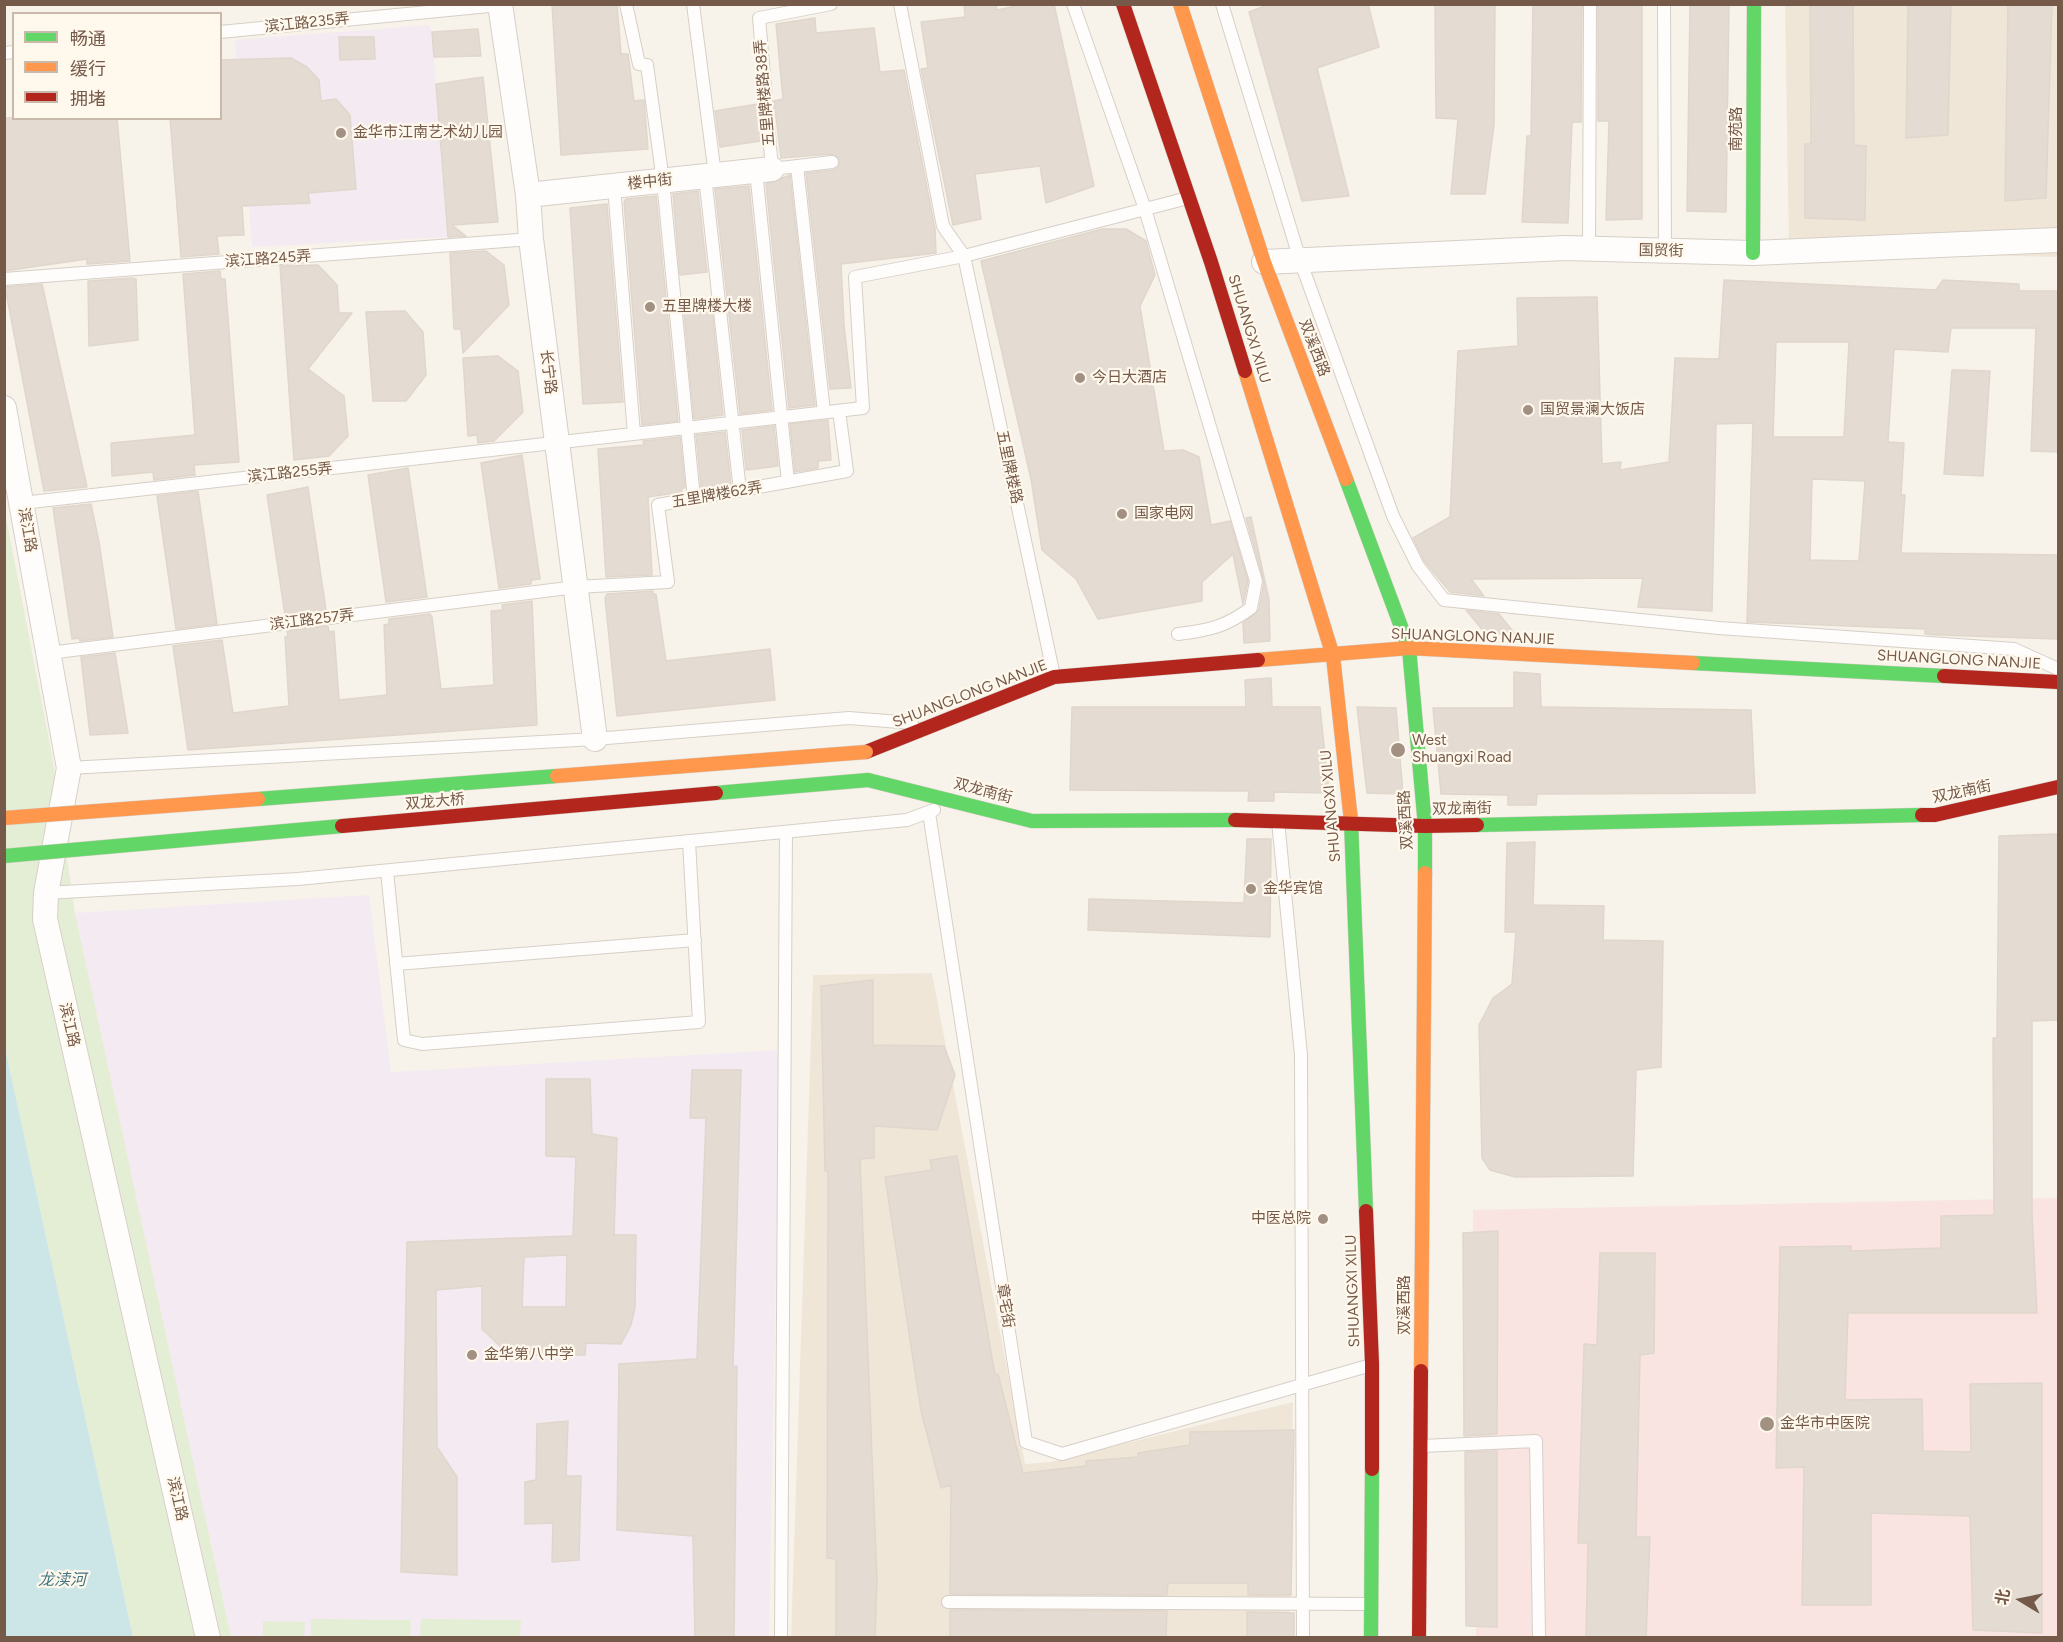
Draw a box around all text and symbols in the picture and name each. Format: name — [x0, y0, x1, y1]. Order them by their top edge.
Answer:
street label: 滨江路235弄 — [264, 10, 350, 36]
legend — [12, 12, 222, 120]
text: 畅通 — [70, 28, 106, 50]
street label: 五里牌楼路38弄 — [751, 39, 779, 147]
text: 缓行 — [70, 58, 106, 80]
text: 拥堵 — [70, 88, 106, 110]
street label: 南苑路 — [1728, 107, 1746, 151]
place label: 金华市江南艺术幼儿园 — [353, 124, 503, 142]
marker: 金华市江南艺术幼儿园 — [334, 126, 348, 140]
street label: 楼中街 — [627, 171, 673, 193]
street label: 国贸街 — [1638, 242, 1684, 260]
street label: 滨江路245弄 — [224, 247, 312, 271]
street label: SHUANGXI XILU — [1224, 272, 1274, 386]
place label: 五里牌楼大楼 — [662, 298, 752, 316]
marker: 五里牌楼大楼 — [643, 300, 657, 314]
street label: 双溪西路 — [1295, 317, 1333, 379]
street label: 长宁路 — [536, 349, 560, 395]
place label: 今日大酒店 — [1092, 369, 1167, 387]
marker: 今日大酒店 — [1073, 371, 1087, 385]
place label: 国贸景澜大饭店 — [1540, 401, 1645, 419]
marker: 国贸景澜大饭店 — [1521, 403, 1535, 417]
street label: 五里牌楼路 — [992, 428, 1026, 506]
street label: 滨江路255弄 — [246, 460, 334, 486]
street label: 五里牌楼62弄 — [670, 478, 764, 512]
place label: 国家电网 — [1134, 505, 1194, 523]
street label: 滨江路 — [14, 506, 40, 554]
marker: 国家电网 — [1115, 507, 1129, 521]
street label: 滨江路257弄 — [269, 606, 355, 634]
street label: SHUANGLONG NANJIE — [1391, 625, 1555, 649]
street label: SHUANGLONG NANJIE — [1877, 647, 2041, 673]
street label: SHUANGLONG NANJIE — [890, 656, 1050, 732]
place label: West Shuangxi Road — [1412, 732, 1512, 767]
marker: West Shuangxi Road — [1389, 741, 1407, 759]
street label: SHUANGXI XILU — [1317, 749, 1345, 863]
street label: 双龙南街 — [952, 775, 1014, 807]
street label: 双龙南街 — [1931, 777, 1993, 807]
street label: 双龙大桥 — [404, 790, 466, 814]
street label: 双溪西路 — [1395, 790, 1417, 850]
street label: 双龙南街 — [1432, 799, 1492, 819]
place label: 金华宾馆 — [1263, 880, 1323, 898]
marker: 金华宾馆 — [1244, 882, 1258, 896]
street label: 滨江路 — [55, 1001, 83, 1049]
place label: 中医总院 — [1251, 1210, 1311, 1228]
marker: 中医总院 — [1316, 1212, 1330, 1226]
street label: SHUANGXI XILU — [1342, 1234, 1364, 1348]
street label: 双溪西路 — [1396, 1275, 1414, 1335]
street label: 章宅街 — [993, 1282, 1017, 1330]
place label: 金华第八中学 — [484, 1346, 574, 1364]
marker: 金华第八中学 — [465, 1348, 479, 1362]
marker: 金华市中医院 — [1758, 1415, 1776, 1433]
place label: 金华市中医院 — [1780, 1415, 1870, 1433]
street label: 滨江路 — [163, 1475, 191, 1523]
water label: 龙渎河 — [38, 1570, 86, 1590]
north arrow — [1991, 1570, 2051, 1630]
text: 北 — [1992, 1587, 2014, 1606]

